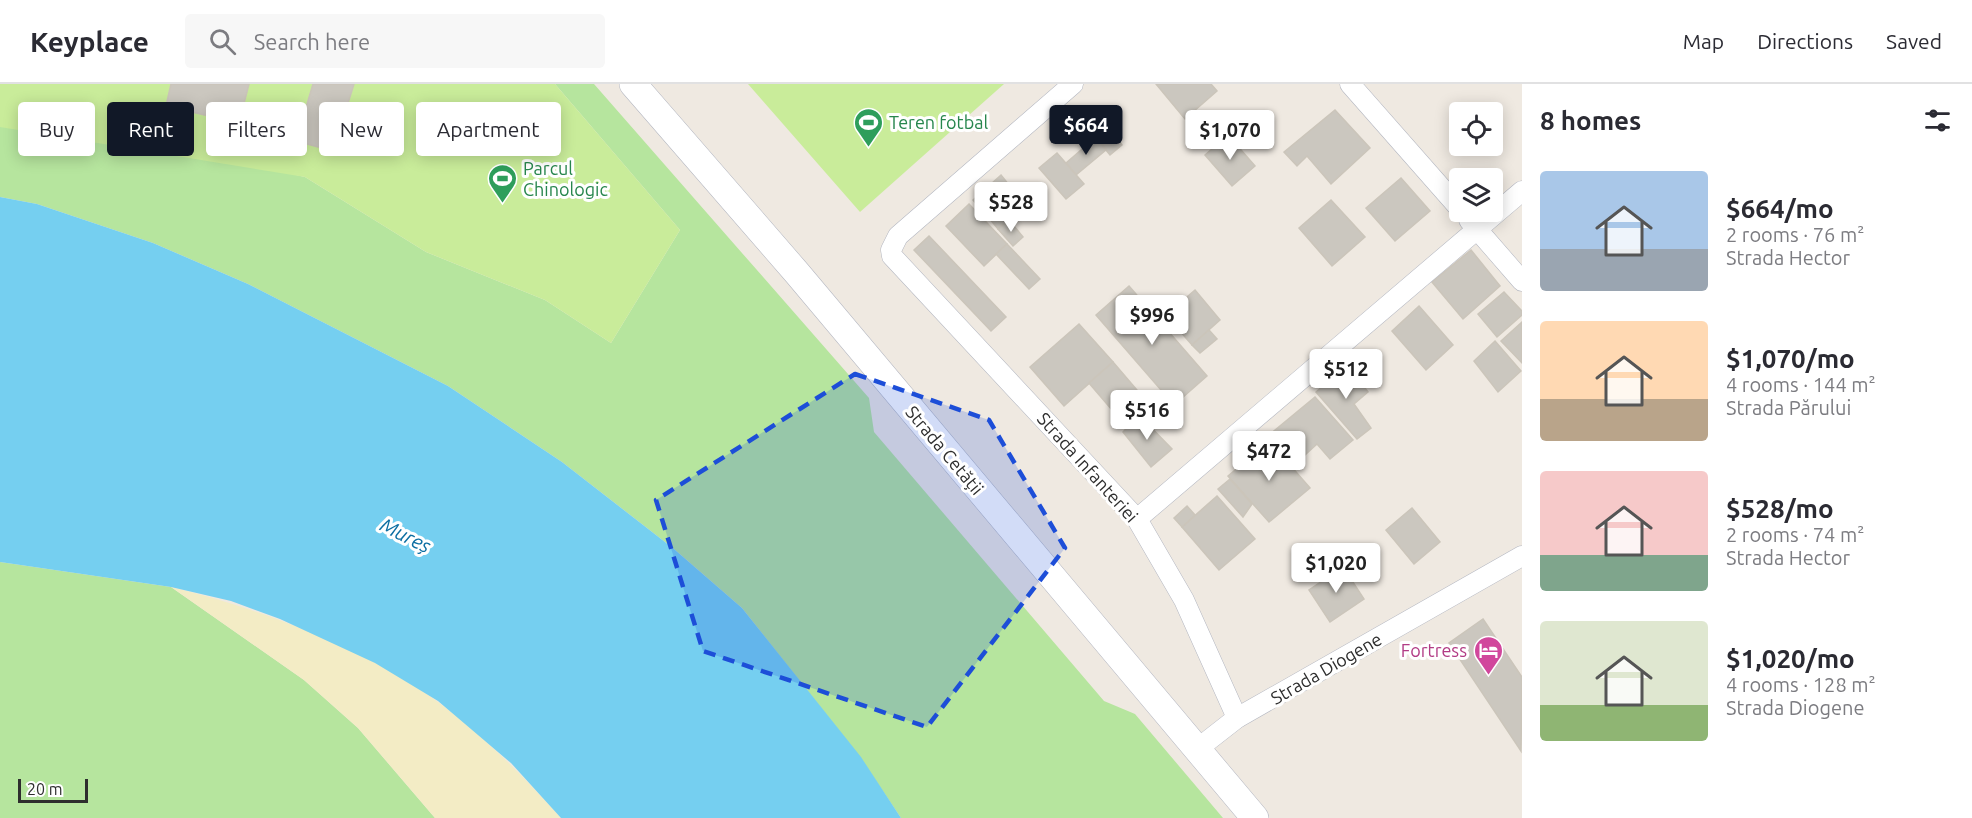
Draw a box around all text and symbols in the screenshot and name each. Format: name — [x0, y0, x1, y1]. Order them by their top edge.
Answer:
search box — [185, 14, 605, 68]
icon: search — [206, 25, 239, 58]
text: Keyplace — [30, 26, 149, 57]
text: Search here — [254, 29, 370, 54]
text: Map — [1683, 29, 1724, 53]
text: Directions — [1757, 29, 1853, 53]
text: Saved — [1886, 29, 1942, 53]
chip: Buy — [18, 102, 95, 156]
chip: Rent — [107, 102, 194, 156]
chip: Filters — [206, 102, 307, 156]
chip: New — [319, 102, 404, 156]
chip: Apartment — [416, 102, 561, 156]
map controls — [1449, 102, 1503, 222]
button: locate — [1449, 102, 1503, 156]
icon: filters — [1921, 104, 1954, 137]
pin: $664 — [1050, 105, 1122, 156]
sports icon: Teren fotbal — [852, 106, 884, 148]
text: 8 homes — [1540, 106, 1641, 135]
pin: $1,070 — [1181, 110, 1279, 161]
place label: Teren fotbal — [889, 112, 988, 132]
text: $664 — [1063, 113, 1109, 136]
text: $1,070 — [1199, 118, 1261, 141]
place label: Parcul Chinologic — [523, 158, 608, 199]
sports icon: Parcul Chinologic — [486, 162, 518, 204]
button: layers — [1449, 168, 1503, 222]
pin: $528 — [975, 182, 1047, 233]
text: $528 — [988, 190, 1034, 213]
text: $664/mo — [1726, 194, 1834, 223]
icon: home — [1588, 195, 1660, 267]
text: 2 rooms · 76 m² — [1726, 223, 1864, 246]
text: Strada Hector — [1726, 246, 1850, 269]
pin: $996 — [1116, 295, 1188, 346]
text: $996 — [1129, 303, 1175, 326]
text: $1,070/mo — [1726, 344, 1855, 373]
icon: home — [1588, 345, 1660, 417]
pin: $512 — [1310, 349, 1382, 400]
text: $512 — [1323, 357, 1369, 380]
text: 4 rooms · 144 m² — [1726, 373, 1876, 396]
pin: $516 — [1111, 390, 1183, 441]
text: Strada Părului — [1726, 396, 1851, 419]
text: $516 — [1124, 398, 1170, 421]
street label: Strada Cetății — [902, 402, 988, 498]
street label: Strada Infanteriei — [1034, 408, 1142, 526]
pin: $472 — [1233, 431, 1305, 482]
text: $472 — [1246, 439, 1292, 462]
text: $528/mo — [1726, 494, 1834, 523]
icon: home — [1588, 495, 1660, 567]
water label: Mureș — [377, 513, 436, 558]
text: 2 rooms · 74 m² — [1726, 523, 1864, 546]
pin: $1,020 — [1287, 543, 1385, 594]
text: Strada Hector — [1726, 546, 1850, 569]
text: $1,020 — [1305, 551, 1367, 574]
street label: Strada Diogene — [1267, 628, 1385, 708]
hotel icon: Fortress — [1472, 634, 1504, 676]
place label: Fortress — [1401, 640, 1467, 660]
text: $1,020/mo — [1726, 644, 1855, 673]
icon: home — [1588, 645, 1660, 717]
text: 4 rooms · 128 m² — [1726, 673, 1876, 696]
text: Strada Diogene — [1726, 696, 1864, 719]
scale bar — [18, 776, 88, 804]
text: 20 m — [27, 780, 63, 798]

